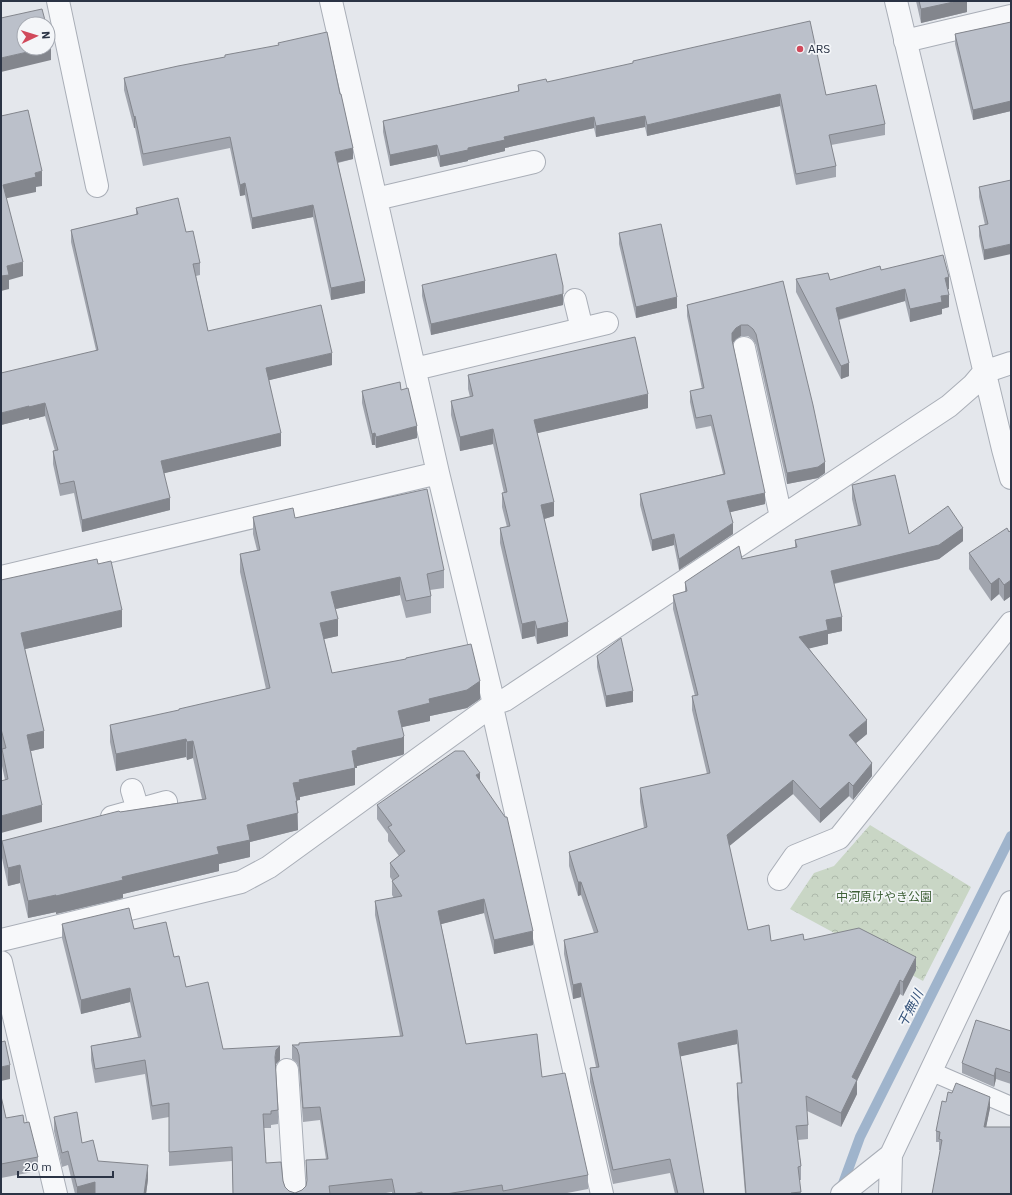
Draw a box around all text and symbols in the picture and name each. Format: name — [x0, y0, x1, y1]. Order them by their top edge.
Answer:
north arrow — [16, 16, 56, 56]
text: N — [39, 31, 53, 40]
place label: ARS — [808, 41, 830, 56]
marker: ARS — [795, 44, 805, 54]
park label: 中河原けやき公園 — [836, 889, 932, 904]
water label: 干無川 — [894, 985, 928, 1029]
scale bar — [18, 1153, 113, 1179]
text: 20 m — [24, 1159, 52, 1174]

